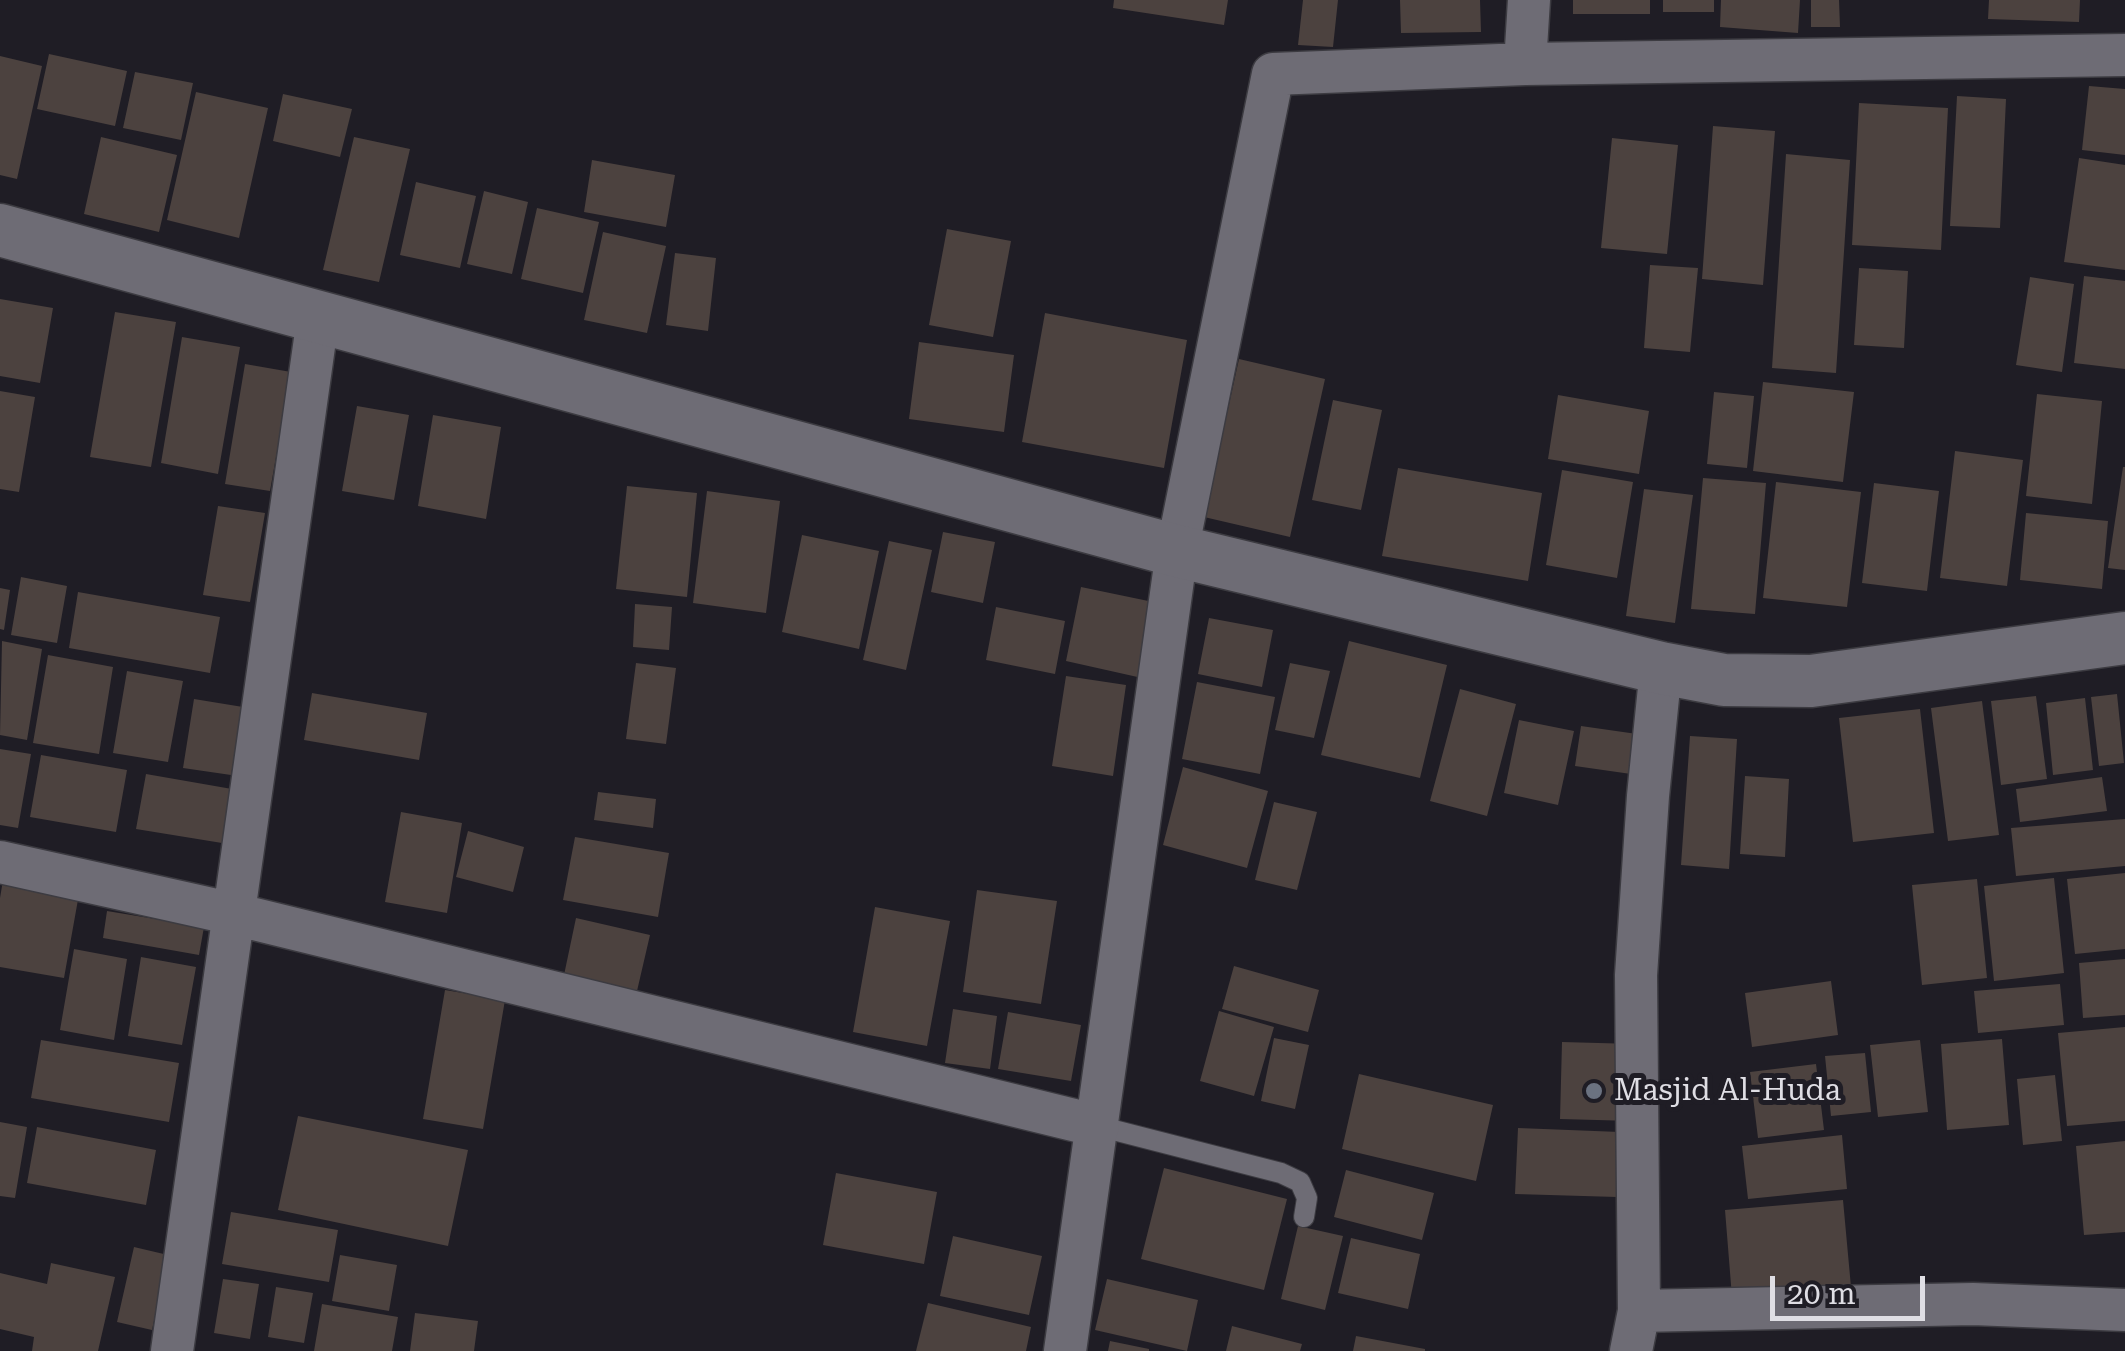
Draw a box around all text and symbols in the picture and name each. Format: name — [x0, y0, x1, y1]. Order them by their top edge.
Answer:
place label: Masjid Al-Huda — [1614, 1073, 1841, 1109]
marker: Masjid Al-Huda — [1583, 1080, 1605, 1102]
scale bar — [1775, 1256, 1930, 1318]
text: 20 m — [1787, 1276, 1856, 1311]

